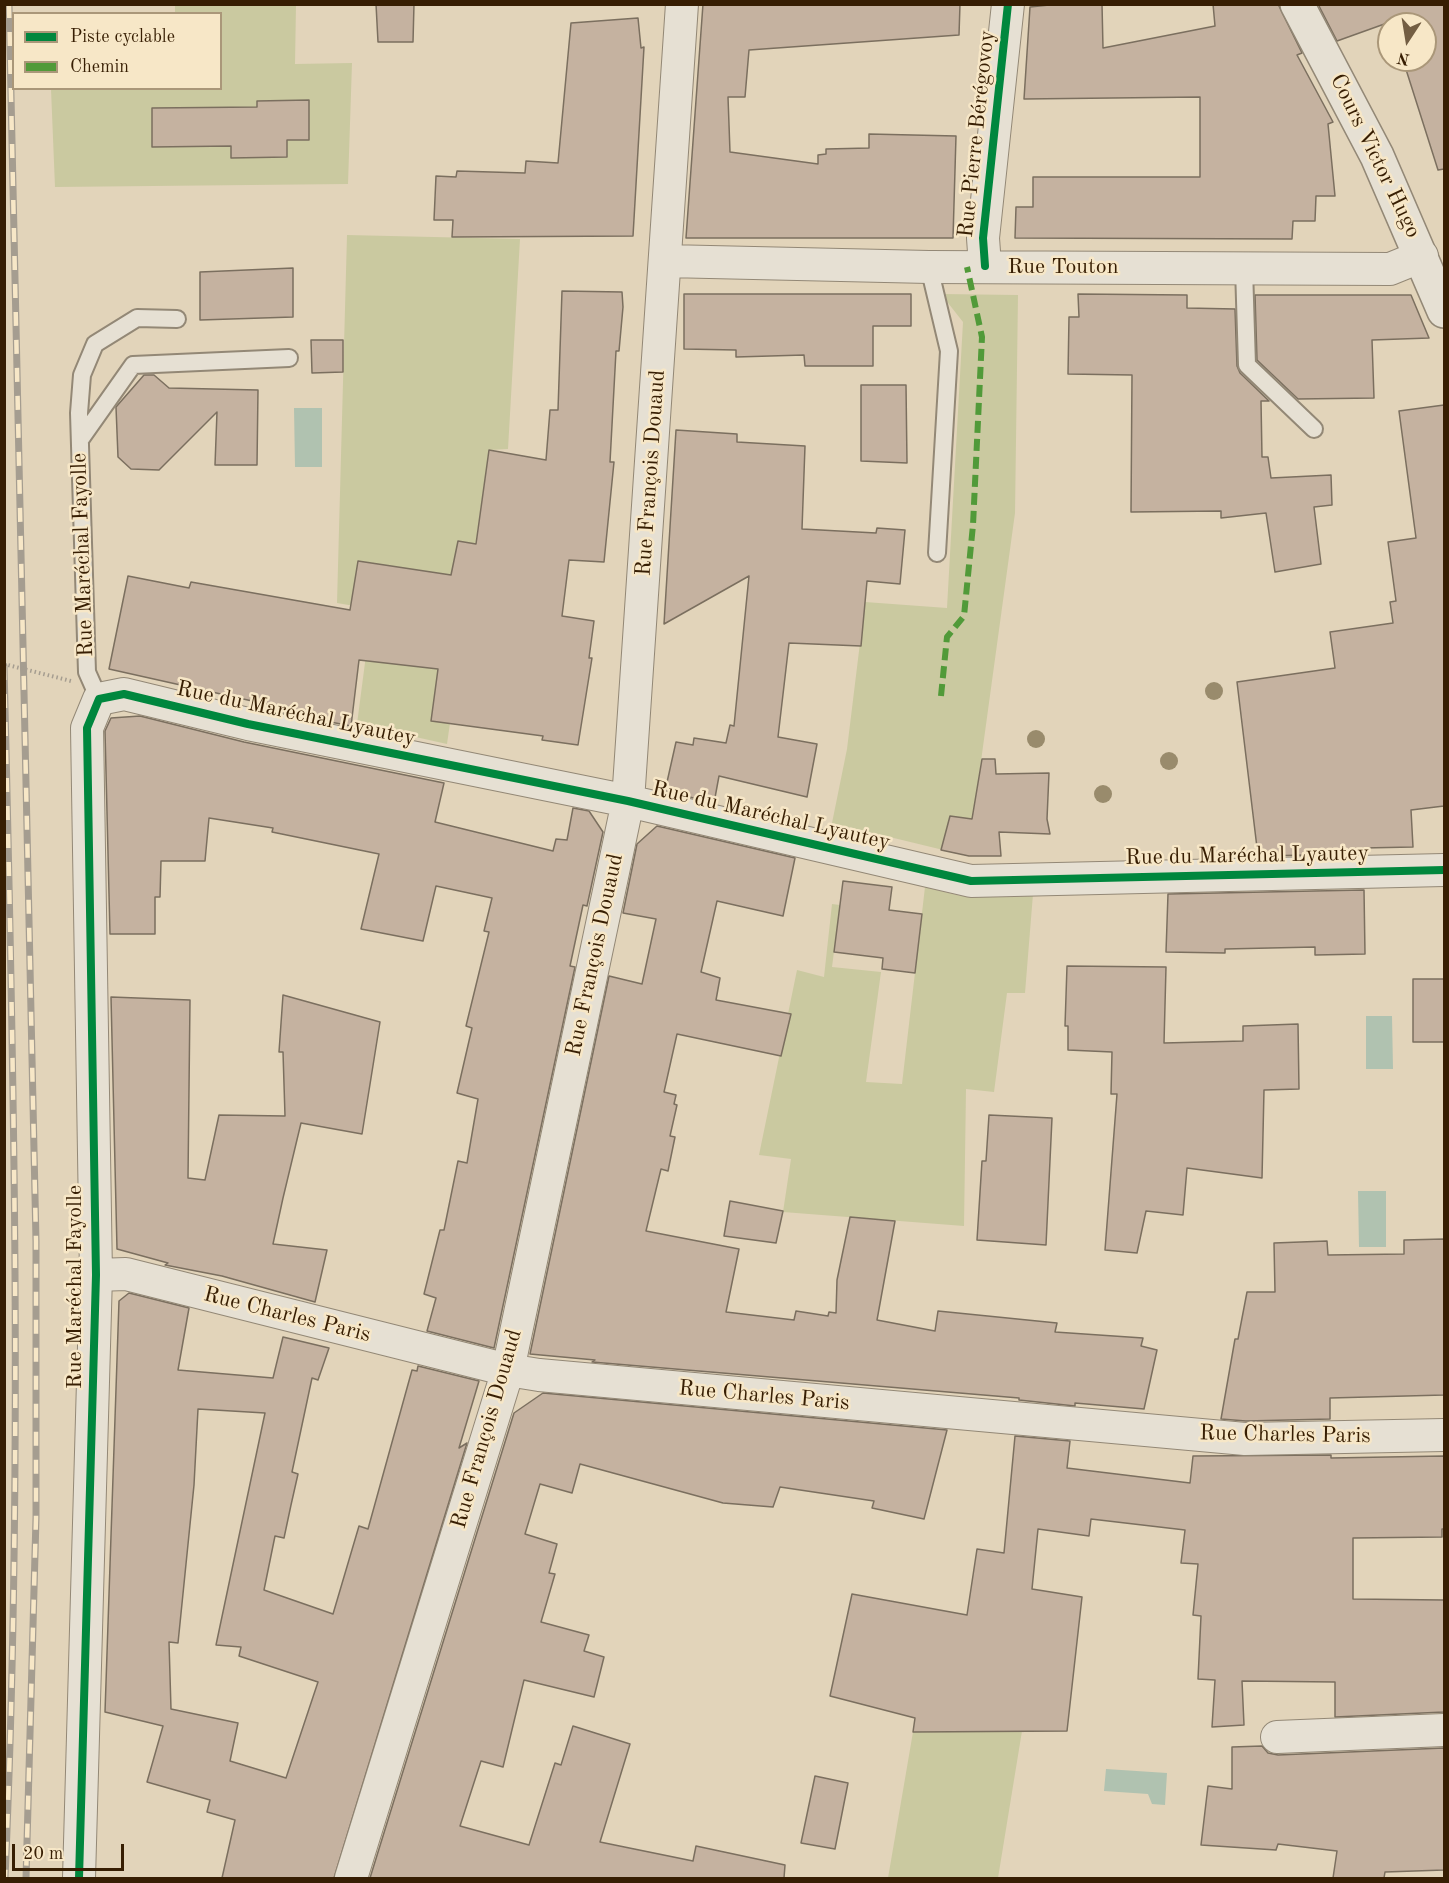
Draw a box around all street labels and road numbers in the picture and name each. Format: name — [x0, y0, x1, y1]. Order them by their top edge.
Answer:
street label: Rue Pierre Bérégovoy — [953, 29, 1001, 239]
street label: Cours Victor Hugo — [1324, 70, 1426, 242]
street label: Rue Touton — [1007, 254, 1119, 280]
street label: Rue François Douaud — [631, 369, 671, 577]
street label: Rue Maréchal Fayolle — [66, 452, 100, 658]
street label: Rue du Maréchal Lyautey — [174, 676, 418, 752]
street label: Rue du Maréchal Lyautey — [649, 776, 893, 856]
street label: Rue du Maréchal Lyautey — [1125, 841, 1369, 871]
street label: Rue François Douaud — [561, 851, 629, 1059]
street label: Rue Maréchal Fayolle — [62, 1185, 88, 1389]
street label: Rue Charles Paris — [201, 1281, 373, 1349]
street label: Rue François Douaud — [446, 1326, 528, 1532]
street label: Rue Charles Paris — [677, 1375, 851, 1417]
street label: Rue Charles Paris — [1199, 1420, 1371, 1450]

